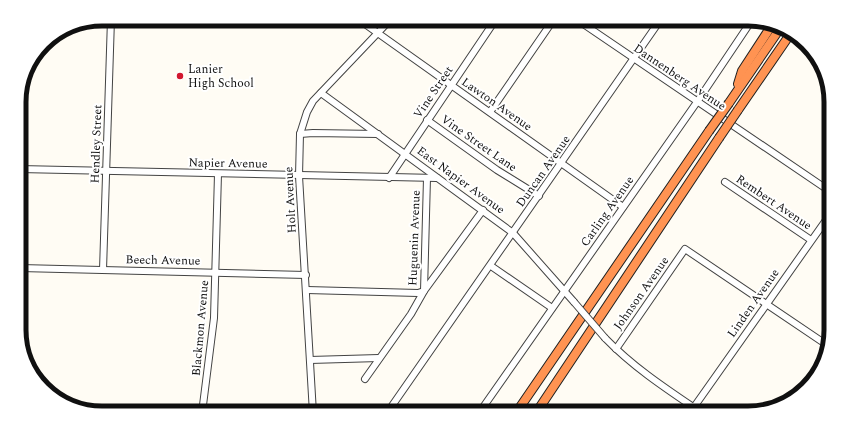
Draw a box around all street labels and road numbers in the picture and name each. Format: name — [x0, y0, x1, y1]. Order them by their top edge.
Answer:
street label: Dannenberg Avenue — [630, 39, 730, 116]
street label: Vine Street — [409, 62, 458, 122]
street label: Lawton Avenue — [457, 73, 536, 136]
street label: Hendley Street — [86, 104, 107, 184]
street label: Vine Street Lane — [437, 110, 521, 177]
street label: Duncan Avenue — [511, 131, 575, 211]
street label: East Napier Avenue — [413, 142, 509, 219]
street label: Napier Avenue — [188, 153, 268, 174]
street label: Holt Avenue — [279, 166, 302, 234]
street label: Rembert Avenue — [732, 170, 816, 235]
street label: Carling Avenue — [576, 172, 639, 251]
street label: Huguenin Avenue — [403, 190, 426, 286]
street label: Beech Avenue — [125, 250, 201, 271]
street label: Johnson Avenue — [609, 252, 674, 334]
street label: Linden Avenue — [723, 265, 784, 342]
street label: Blackmon Avenue — [187, 279, 214, 377]

